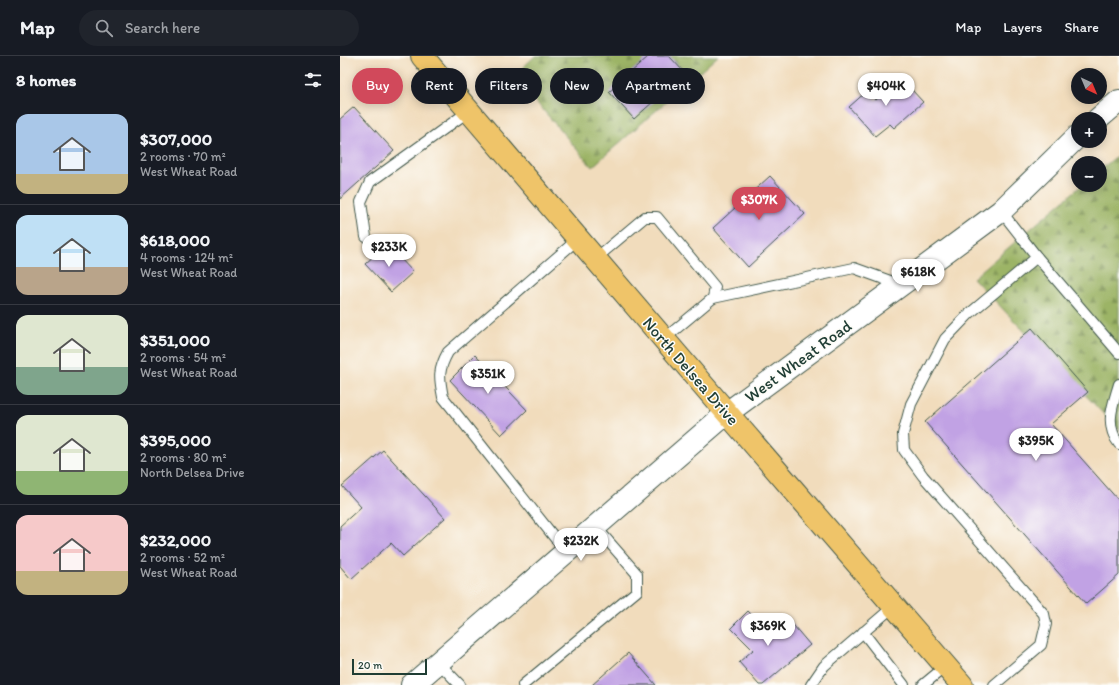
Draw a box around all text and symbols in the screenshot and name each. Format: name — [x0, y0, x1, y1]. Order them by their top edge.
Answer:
search box — [79, 10, 359, 46]
text: Map — [20, 16, 55, 39]
icon: search — [93, 17, 115, 39]
text: Search here — [125, 19, 200, 37]
text: Map — [956, 19, 981, 36]
text: Layers — [1003, 19, 1042, 36]
text: Share — [1064, 19, 1099, 36]
chip: Buy — [352, 68, 403, 104]
chip: Rent — [411, 68, 467, 104]
chip: Filters — [475, 68, 542, 104]
chip: New — [550, 68, 604, 104]
chip: Apartment — [612, 68, 705, 104]
north arrow — [1071, 68, 1107, 104]
map controls — [1071, 68, 1107, 192]
icon: filters — [302, 69, 324, 91]
text: 8 homes — [16, 70, 76, 90]
pin: $404K — [858, 73, 914, 107]
text: $404K — [867, 78, 905, 93]
button: + — [1071, 112, 1107, 148]
text: $307,000 — [140, 129, 212, 149]
icon: home — [48, 130, 96, 178]
text: 2 rooms · 70 m² — [140, 149, 226, 164]
button: − — [1071, 156, 1107, 192]
text: West Wheat Road — [140, 164, 237, 179]
pin: $307K — [731, 187, 787, 221]
text: $307K — [741, 192, 777, 207]
text: $618,000 — [140, 230, 210, 250]
icon: home — [48, 231, 96, 279]
pin: $233K — [361, 234, 417, 268]
text: $233K — [371, 239, 407, 254]
text: 4 rooms · 124 m² — [140, 250, 233, 265]
pin: $618K — [890, 259, 946, 293]
text: $618K — [901, 264, 935, 279]
text: West Wheat Road — [140, 265, 237, 280]
street label: North Delsea Drive — [639, 313, 743, 429]
street label: West Wheat Road — [741, 316, 855, 406]
text: $351,000 — [140, 330, 210, 350]
icon: home — [48, 331, 96, 379]
text: 2 rooms · 54 m² — [140, 350, 226, 365]
pin: $351K — [460, 361, 516, 395]
text: West Wheat Road — [140, 365, 237, 380]
text: $351K — [471, 366, 505, 381]
pin: $395K — [1008, 428, 1064, 462]
text: $395,000 — [140, 430, 211, 450]
icon: home — [48, 431, 96, 479]
text: $395K — [1018, 433, 1054, 448]
text: 2 rooms · 80 m² — [140, 450, 227, 465]
text: North Delsea Drive — [140, 465, 245, 480]
pin: $232K — [553, 528, 609, 562]
text: $232,000 — [140, 530, 211, 550]
icon: home — [48, 531, 96, 579]
text: $232K — [563, 533, 599, 548]
text: 2 rooms · 52 m² — [140, 550, 225, 565]
text: West Wheat Road — [140, 565, 237, 580]
pin: $369K — [740, 613, 796, 647]
text: $369K — [750, 618, 786, 633]
scale bar — [352, 657, 427, 676]
text: 20 m — [358, 659, 382, 672]

